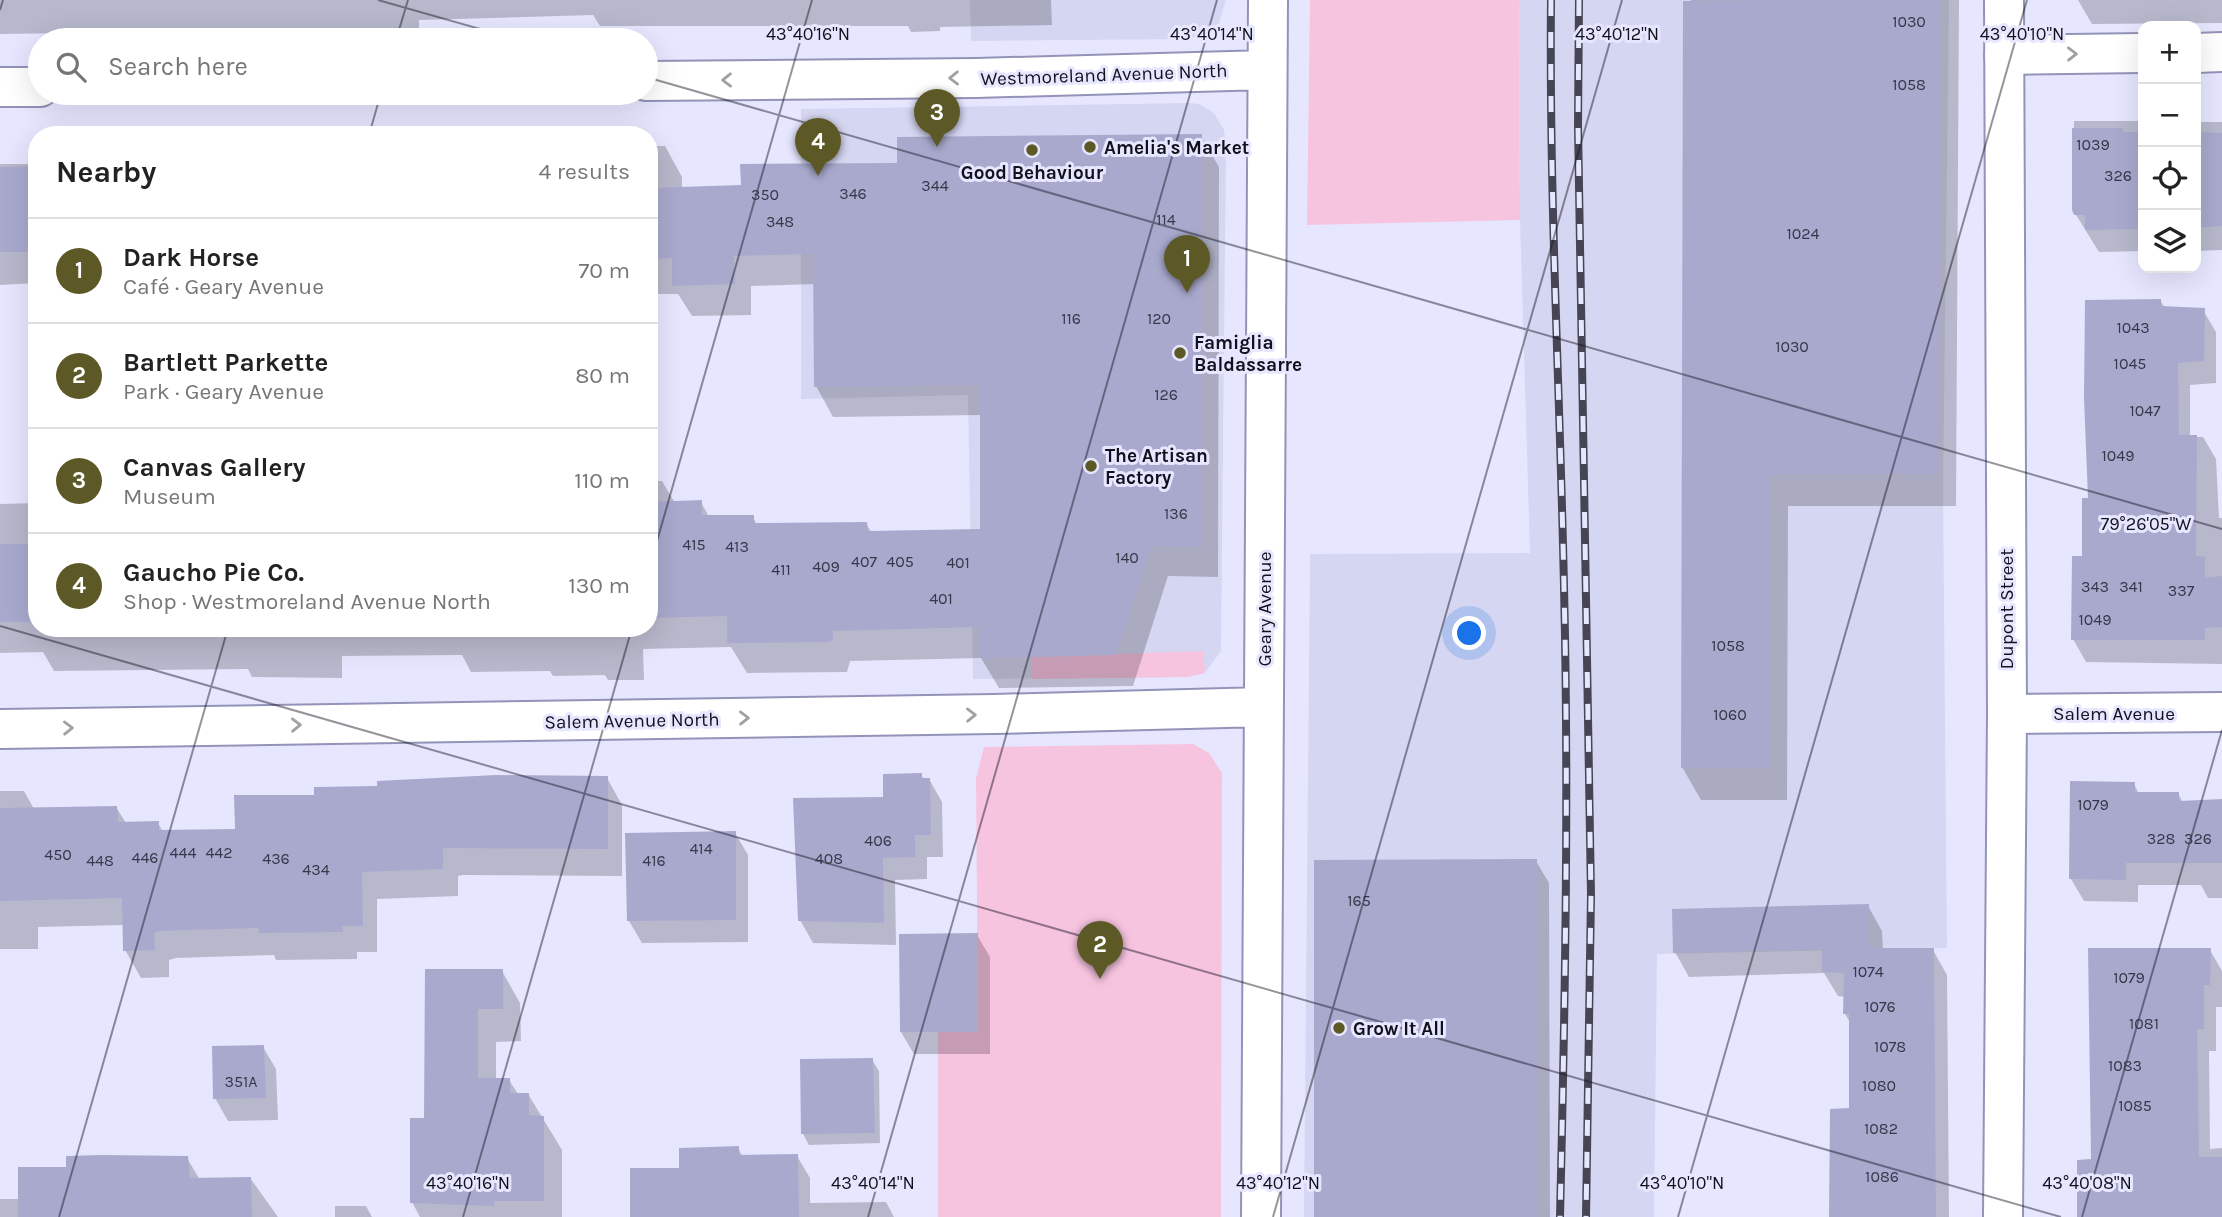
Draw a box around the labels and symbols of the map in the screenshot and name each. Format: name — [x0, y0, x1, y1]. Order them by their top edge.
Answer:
house number: 1030 — [1892, 12, 1926, 31]
text: 43°40'16"N — [766, 23, 850, 45]
text: 43°40'14"N — [1170, 23, 1254, 45]
text: 43°40'12"N — [1575, 23, 1659, 45]
text: 43°40'10"N — [1980, 23, 2064, 45]
one-way arrow — [2067, 46, 2078, 62]
street label: Westmoreland Avenue North — [980, 60, 1228, 90]
one-way arrow — [949, 70, 959, 86]
one-way arrow — [721, 72, 732, 88]
house number: 1058 — [1892, 75, 1926, 94]
pin: 3 — [914, 89, 960, 147]
pin: 4 — [795, 118, 841, 176]
house number: 1039 — [2076, 135, 2110, 154]
place label: Amelia's Market — [1104, 137, 1249, 159]
marker: Amelia's Market — [1082, 139, 1098, 155]
marker: Good Behaviour — [1024, 142, 1040, 158]
place label: Good Behaviour — [961, 162, 1104, 184]
house number: 326 — [2104, 166, 2132, 185]
house number: 344 — [921, 176, 949, 195]
house number: 346 — [839, 184, 867, 203]
house number: 350 — [751, 185, 779, 204]
house number: 114 — [1156, 210, 1176, 229]
house number: 348 — [766, 212, 794, 231]
house number: 1024 — [1787, 224, 1820, 243]
pin: 1 — [1164, 235, 1210, 293]
house number: 116 — [1061, 309, 1081, 328]
house number: 120 — [1147, 309, 1171, 328]
house number: 1043 — [2116, 318, 2150, 337]
place label: Famiglia Baldassarre — [1194, 332, 1302, 376]
house number: 1030 — [1775, 337, 1809, 356]
marker: Famiglia Baldassarre — [1172, 345, 1188, 361]
house number: 1045 — [2114, 354, 2146, 373]
house number: 126 — [1154, 385, 1178, 404]
house number: 1047 — [2129, 401, 2161, 420]
place label: The Artisan Factory — [1105, 445, 1208, 489]
house number: 1049 — [2102, 446, 2135, 465]
marker: The Artisan Factory — [1083, 458, 1099, 474]
house number: 136 — [1164, 504, 1188, 523]
text: 79°26'05"W — [2101, 513, 2191, 535]
house number: 415 — [682, 535, 706, 554]
house number: 413 — [725, 537, 749, 556]
house number: 140 — [1115, 548, 1139, 567]
street label: Dupont Street — [1996, 549, 2018, 669]
street label: Geary Avenue — [1254, 551, 1276, 667]
house number: 407 — [851, 552, 877, 571]
house number: 405 — [886, 552, 914, 571]
house number: 401 — [946, 553, 970, 572]
house number: 409 — [812, 557, 840, 576]
house number: 411 — [771, 560, 791, 579]
house number: 343 — [2081, 577, 2109, 596]
house number: 341 — [2119, 577, 2143, 596]
house number: 337 — [2168, 581, 2195, 600]
house number: 401 — [929, 589, 953, 608]
house number: 1049 — [2079, 610, 2112, 629]
your location — [1452, 616, 1486, 650]
house number: 1058 — [1711, 636, 1745, 655]
street label: Salem Avenue — [2053, 703, 2175, 725]
house number: 1060 — [1713, 705, 1747, 724]
one-way arrow — [966, 707, 977, 722]
street label: Salem Avenue North — [544, 708, 720, 734]
one-way arrow — [739, 710, 749, 726]
one-way arrow — [290, 717, 301, 732]
one-way arrow — [63, 720, 74, 736]
house number: 1079 — [2077, 795, 2109, 814]
house number: 328 — [2147, 829, 2175, 848]
house number: 326 — [2184, 829, 2212, 848]
house number: 406 — [864, 831, 892, 850]
house number: 414 — [689, 839, 713, 858]
house number: 444 — [170, 843, 196, 862]
house number: 442 — [205, 843, 233, 862]
house number: 450 — [44, 845, 72, 864]
house number: 446 — [131, 848, 159, 867]
house number: 436 — [262, 849, 290, 868]
house number: 408 — [815, 849, 843, 868]
house number: 448 — [86, 851, 114, 870]
house number: 416 — [642, 851, 666, 870]
house number: 434 — [302, 860, 330, 879]
house number: 165 — [1347, 891, 1371, 910]
pin: 2 — [1077, 921, 1123, 979]
house number: 1074 — [1852, 962, 1884, 981]
house number: 1079 — [2113, 968, 2145, 987]
house number: 1076 — [1864, 997, 1896, 1016]
house number: 1081 — [2129, 1014, 2159, 1033]
place label: Grow It All — [1353, 1018, 1445, 1040]
marker: Grow It All — [1331, 1020, 1347, 1036]
house number: 1078 — [1874, 1037, 1906, 1056]
house number: 1083 — [2108, 1056, 2142, 1075]
house number: 351A — [225, 1072, 257, 1091]
house number: 1080 — [1862, 1076, 1896, 1095]
house number: 1085 — [2118, 1096, 2152, 1115]
house number: 1082 — [1864, 1119, 1898, 1138]
house number: 1086 — [1865, 1167, 1899, 1186]
text: 43°40'16"N — [426, 1172, 510, 1194]
text: 43°40'14"N — [831, 1172, 915, 1194]
text: 43°40'12"N — [1236, 1172, 1320, 1194]
text: 43°40'10"N — [1640, 1172, 1724, 1194]
text: 43°40'08"N — [2042, 1172, 2132, 1194]

